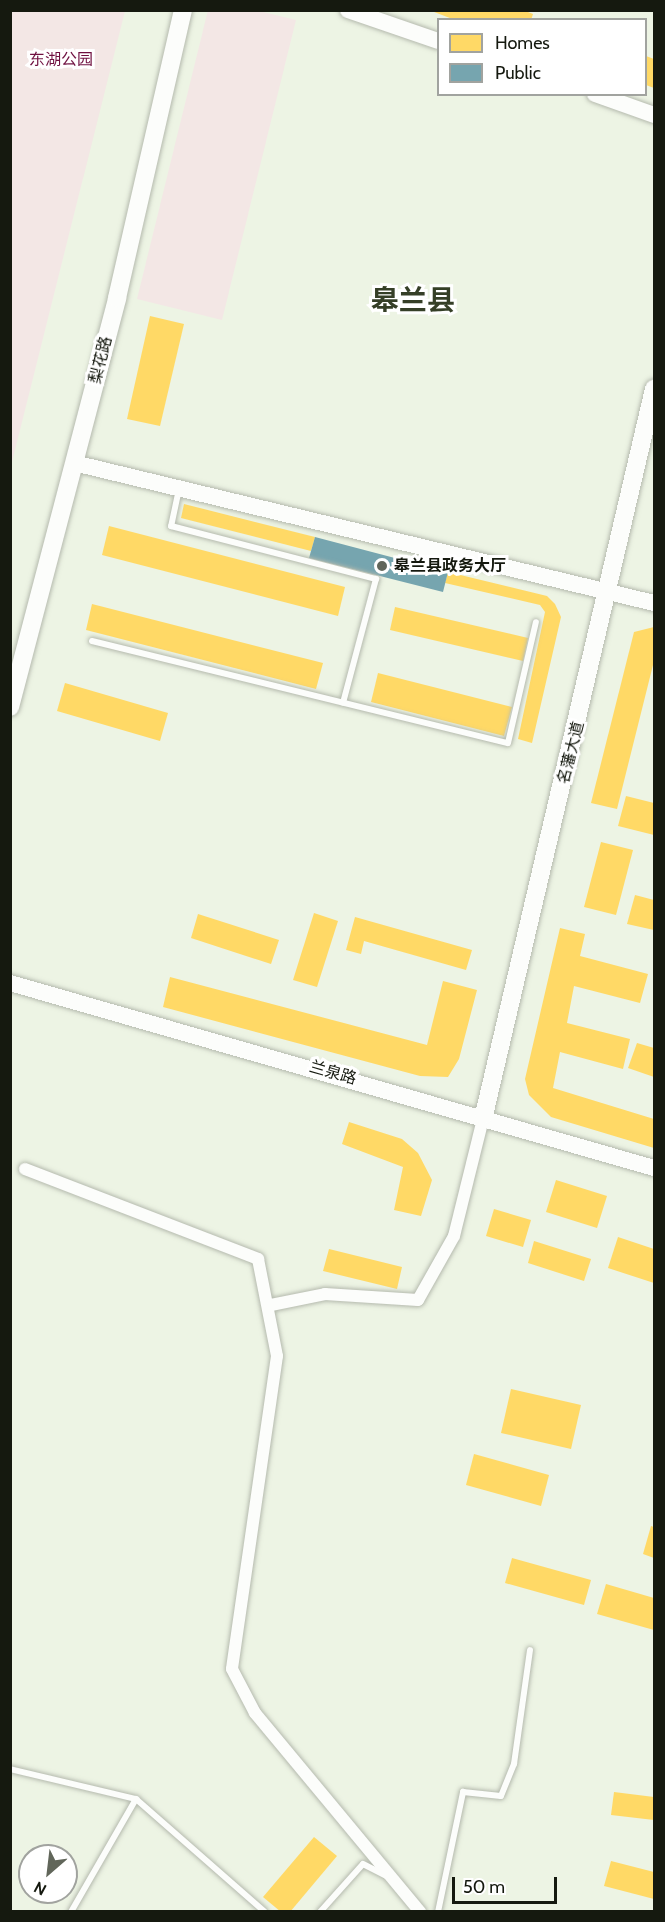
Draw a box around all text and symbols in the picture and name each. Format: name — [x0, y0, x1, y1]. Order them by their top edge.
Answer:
legend — [437, 18, 647, 96]
text: Homes — [495, 32, 550, 54]
park label: 东湖公园 — [29, 50, 93, 70]
text: Public — [495, 62, 541, 84]
district label: 皋兰县 — [371, 283, 455, 317]
street label: 梨花路 — [86, 334, 116, 386]
place label: 皋兰县政务大厅 — [394, 556, 506, 576]
marker: 皋兰县政务大厅 — [375, 559, 389, 573]
street label: 名藩大道 — [554, 720, 588, 786]
street label: 兰泉路 — [307, 1057, 359, 1089]
north arrow — [18, 1844, 78, 1904]
scale bar — [455, 1865, 560, 1903]
text: 50 m — [463, 1876, 505, 1898]
text: N — [31, 1878, 50, 1900]

